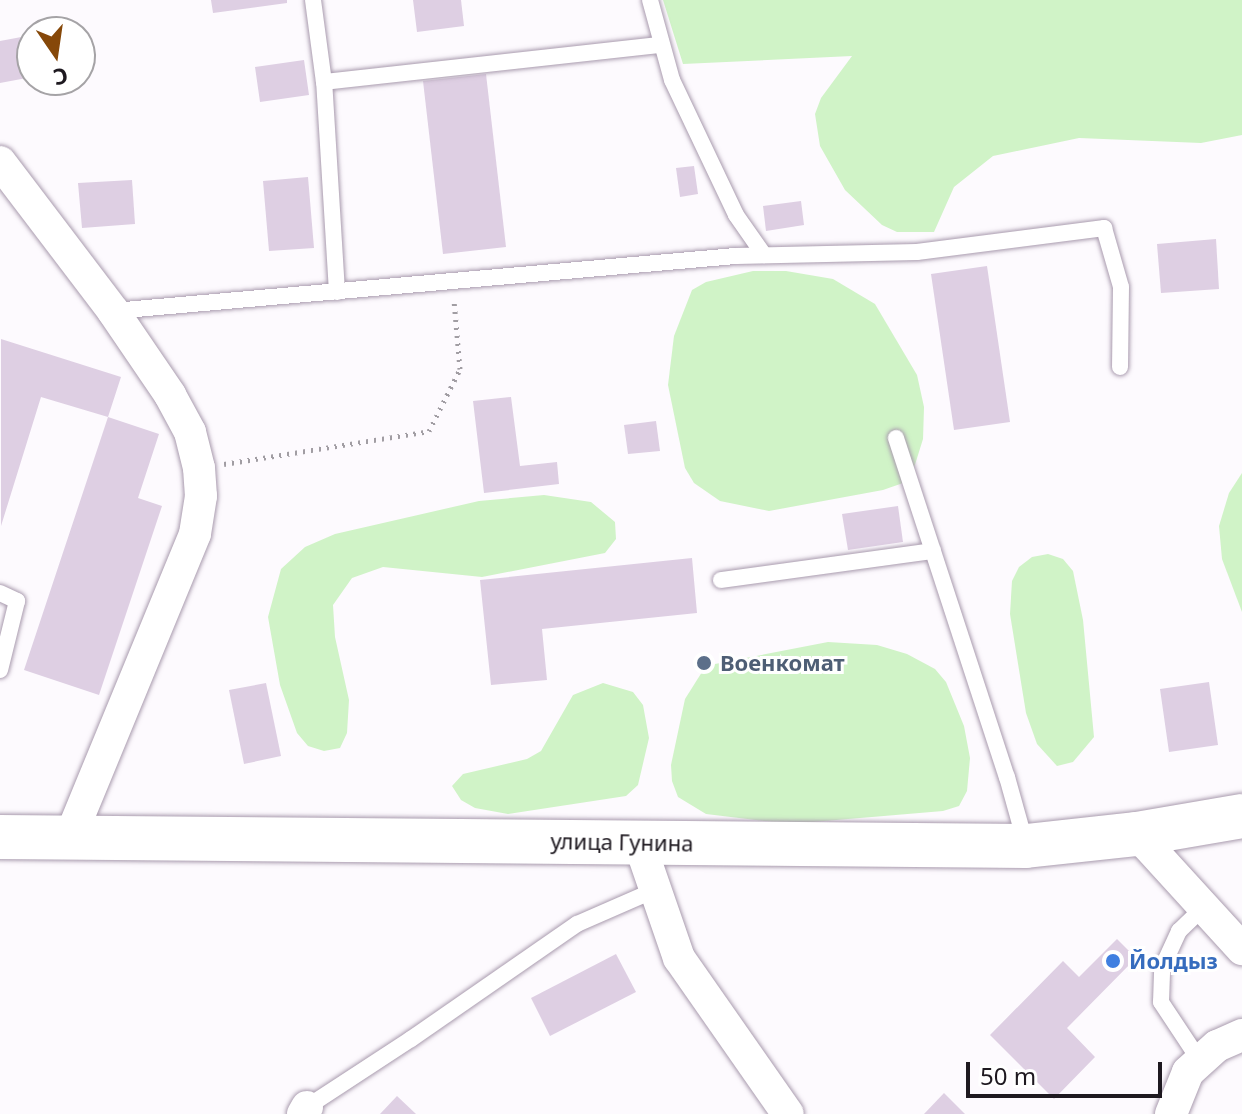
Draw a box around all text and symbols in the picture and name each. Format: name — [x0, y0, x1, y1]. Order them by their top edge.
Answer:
north arrow — [16, 16, 96, 96]
text: С — [51, 61, 71, 94]
place label: Военкомат — [720, 650, 845, 676]
marker: Военкомат — [695, 654, 713, 672]
street label: улица Гунина — [550, 828, 694, 856]
place label: Йолдыз — [1129, 948, 1218, 974]
marker: Йолдыз — [1104, 952, 1122, 970]
scale bar — [970, 1046, 1166, 1096]
text: 50 m — [980, 1059, 1036, 1092]

